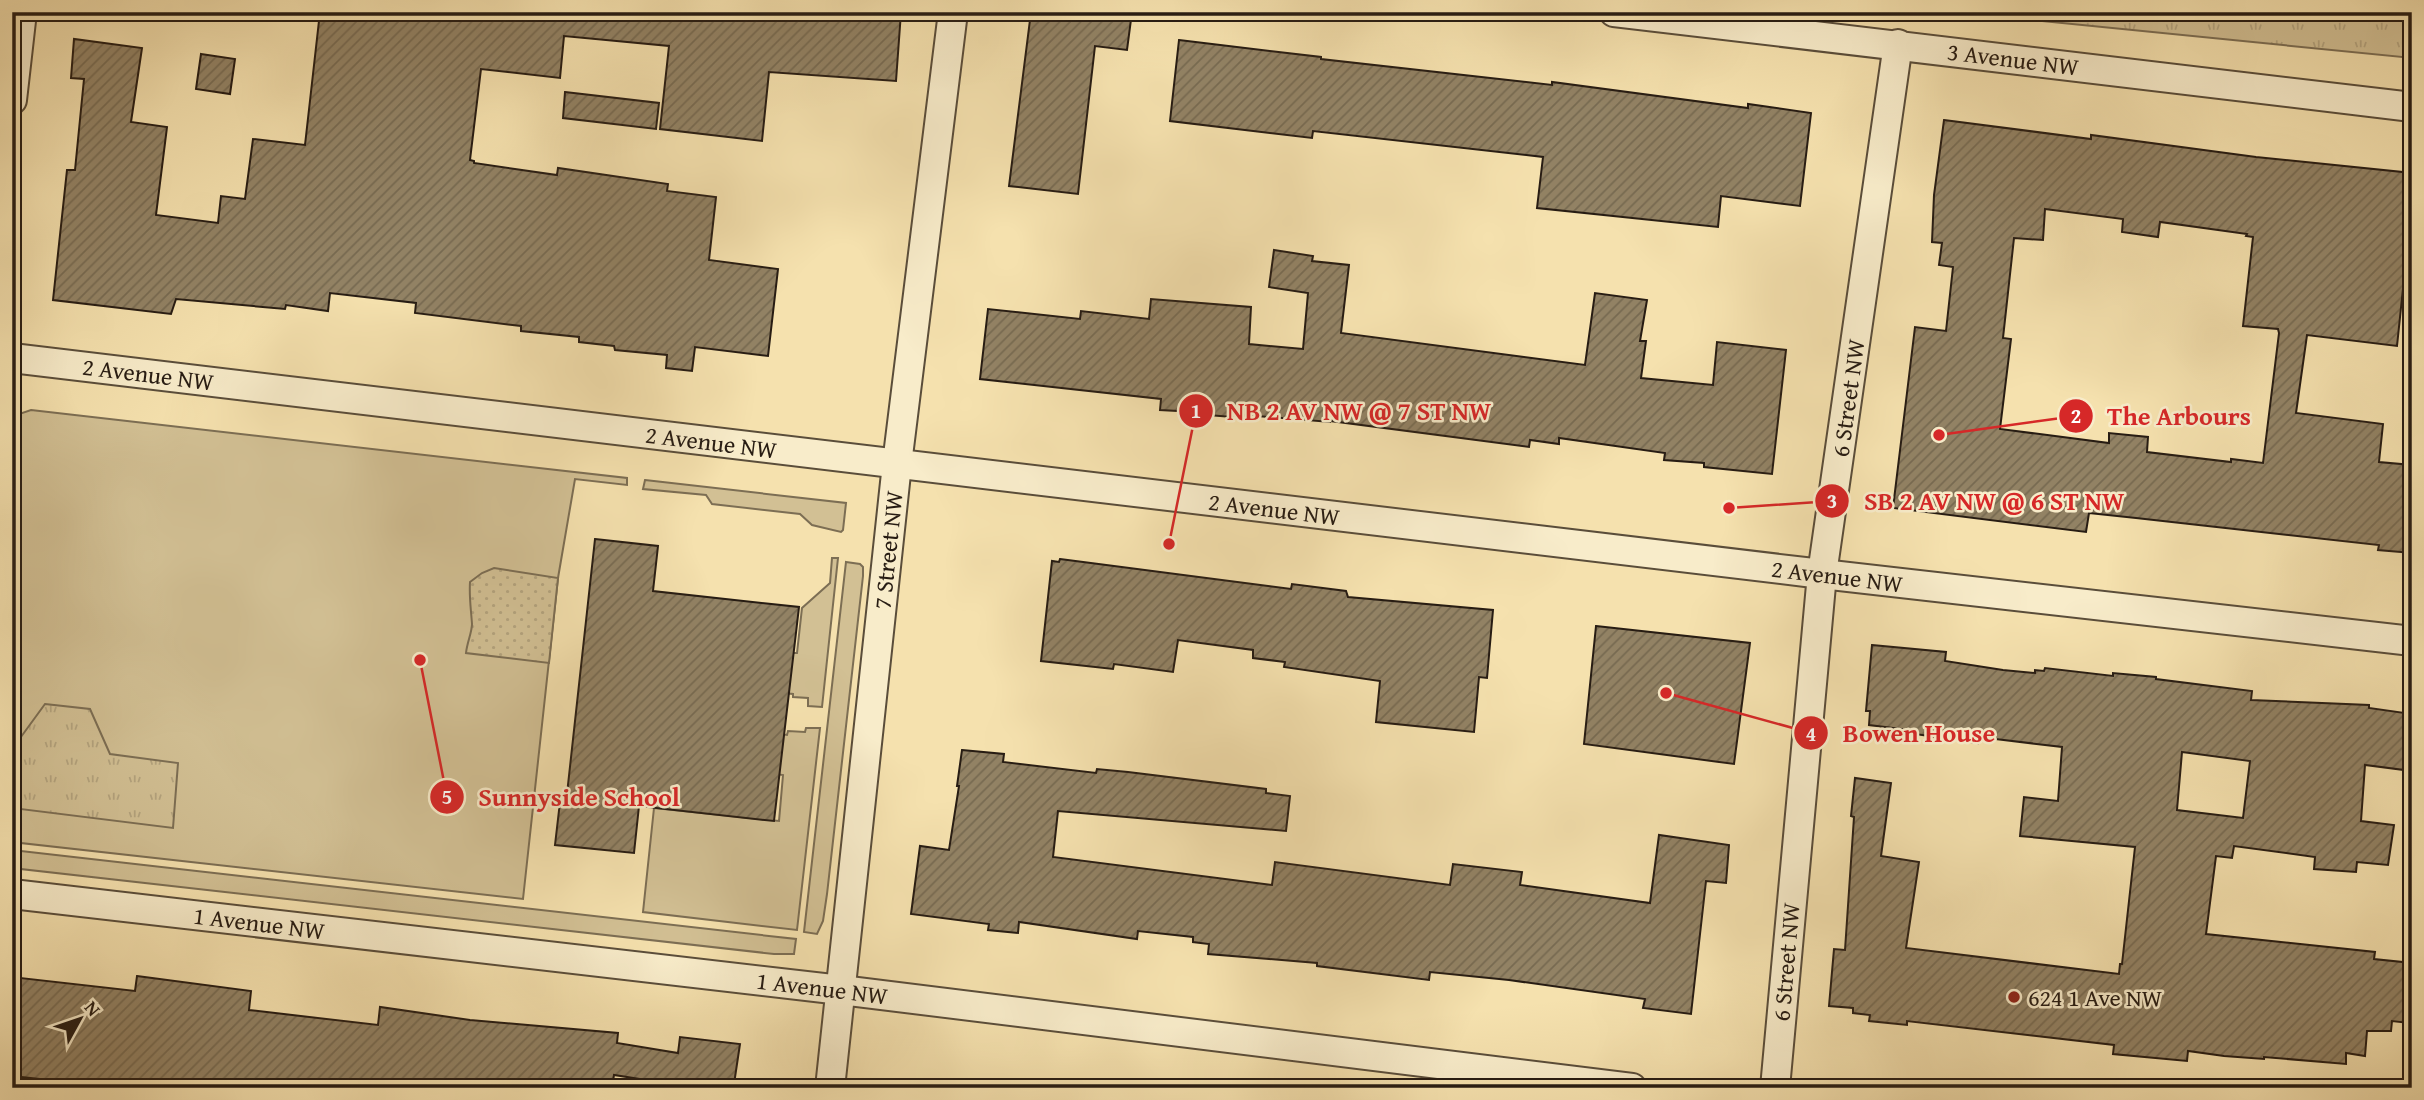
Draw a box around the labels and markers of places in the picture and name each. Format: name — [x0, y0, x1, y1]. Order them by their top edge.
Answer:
callout: NB 2 AV NW @ 7 ST NW — [1178, 387, 1505, 434]
callout: The Arbours — [2058, 393, 2265, 440]
callout: SB 2 AV NW @ 6 ST NW — [1815, 478, 2138, 525]
callout: Bowen House — [1793, 710, 2009, 757]
callout: Sunnyside School — [429, 773, 694, 820]
place label: 624 1 Ave NW — [2028, 980, 2163, 1015]
marker: 624 1 Ave NW — [2006, 989, 2022, 1005]

